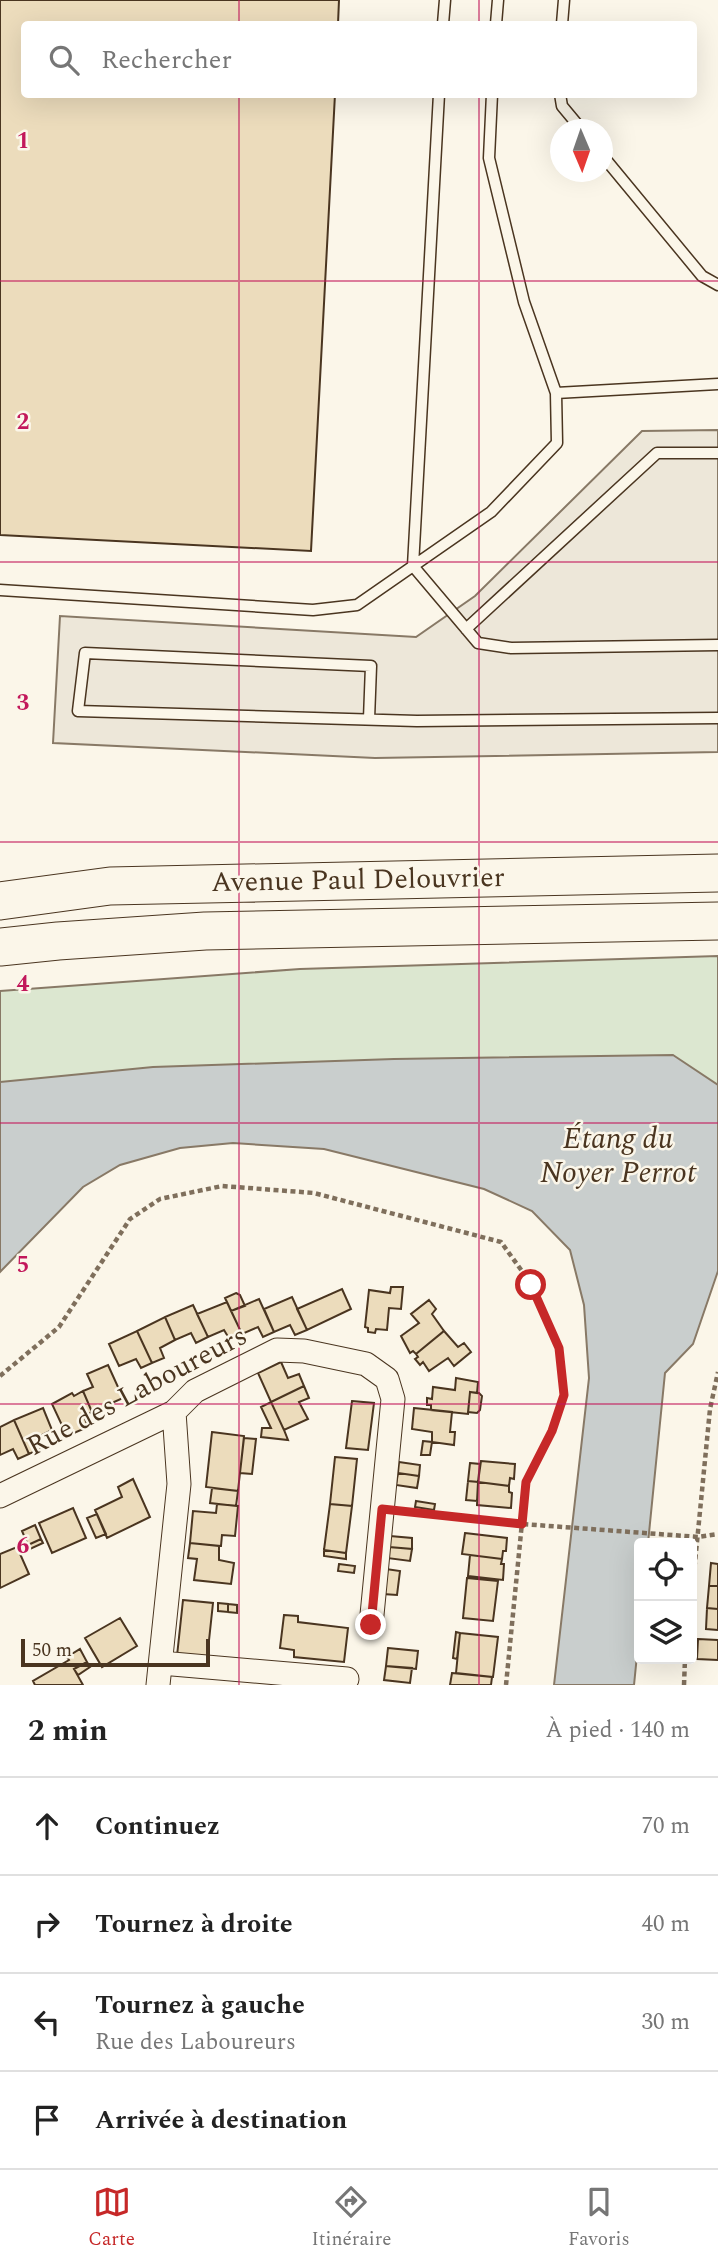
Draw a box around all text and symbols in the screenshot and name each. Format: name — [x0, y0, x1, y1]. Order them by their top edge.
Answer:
search box — [21, 21, 697, 98]
text: Rechercher — [101, 40, 232, 80]
icon: search — [45, 41, 83, 79]
north arrow — [550, 119, 613, 182]
text: 1 — [17, 124, 29, 159]
text: 2 — [17, 405, 30, 440]
text: 3 — [17, 686, 30, 721]
street label: Avenue Paul Delouvrier — [211, 856, 505, 904]
text: 4 — [17, 967, 30, 1002]
water label: Étang du Noyer Perrot — [540, 1116, 697, 1196]
text: 5 — [17, 1248, 29, 1283]
route start — [515, 1269, 546, 1300]
street label: Rue des Laboureurs — [19, 1315, 255, 1467]
text: 6 — [17, 1529, 30, 1564]
map controls — [634, 1538, 697, 1664]
button: locate — [634, 1538, 697, 1601]
button: layers — [634, 1601, 697, 1664]
route end — [355, 1609, 386, 1640]
scale bar — [21, 1636, 210, 1668]
text: 50 m — [32, 1636, 72, 1665]
text: 2 min — [28, 1708, 108, 1754]
text: À pied · 140 m — [545, 1713, 690, 1748]
text: Continuez — [95, 1806, 220, 1846]
icon: ahead — [28, 1807, 66, 1845]
text: 70 m — [641, 1809, 690, 1844]
text: Tournez à droite — [95, 1904, 293, 1944]
icon: right — [28, 1905, 66, 1943]
text: 40 m — [641, 1907, 690, 1942]
text: Tournez à gauche — [95, 1985, 305, 2025]
icon: left — [28, 2003, 66, 2041]
text: 30 m — [641, 2005, 690, 2040]
text: Rue des Laboureurs — [95, 2025, 296, 2060]
text: Arrivée à destination — [95, 2100, 347, 2140]
icon: arrive — [28, 2101, 66, 2139]
tab: Carte — [88, 2183, 135, 2254]
tab: Itinéraire — [311, 2183, 391, 2254]
tab: Favoris — [568, 2183, 630, 2254]

